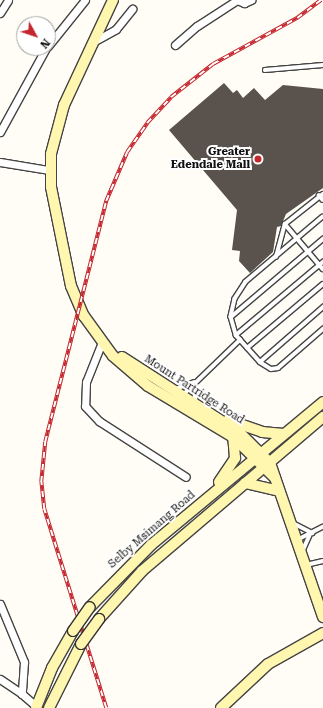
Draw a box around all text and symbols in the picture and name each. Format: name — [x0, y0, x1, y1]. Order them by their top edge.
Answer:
north arrow — [16, 16, 56, 56]
text: N — [37, 36, 53, 51]
place label: Greater Edendale Mall — [171, 146, 250, 172]
marker: Greater Edendale Mall — [253, 154, 263, 164]
street label: Mount Partridge Road — [142, 353, 246, 427]
street label: Selby Msimang Road — [106, 489, 198, 571]

